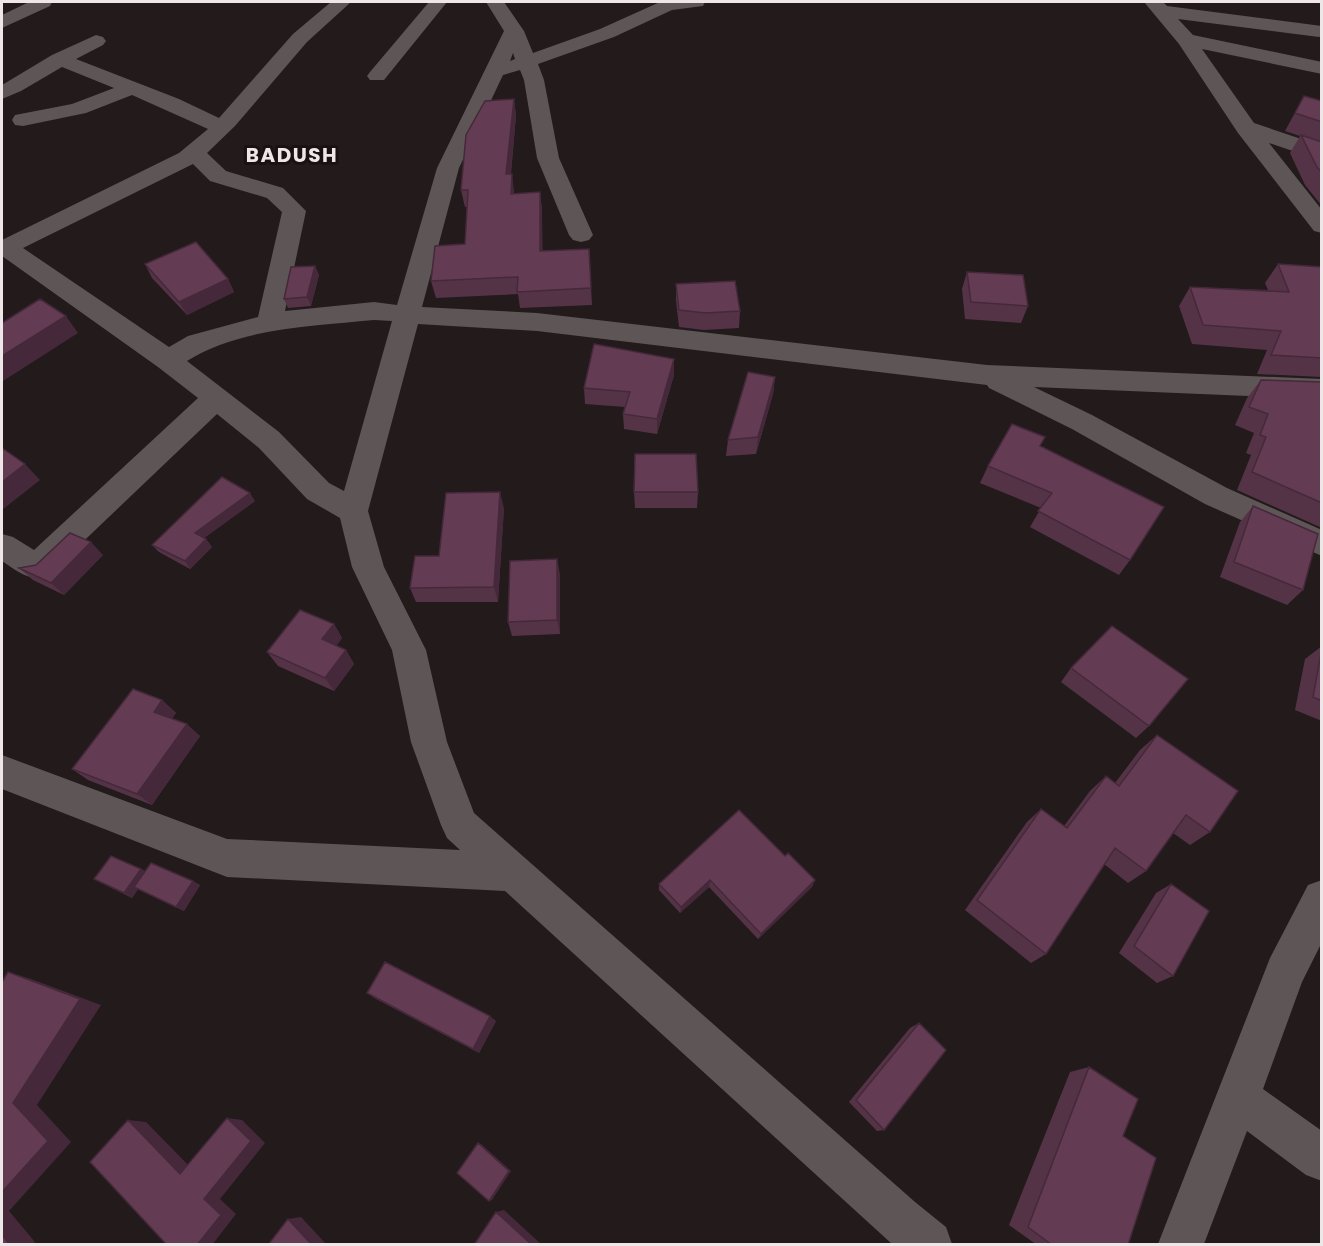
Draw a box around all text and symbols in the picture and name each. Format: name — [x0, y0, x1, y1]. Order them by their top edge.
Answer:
district label: BADUSH — [246, 141, 338, 169]

